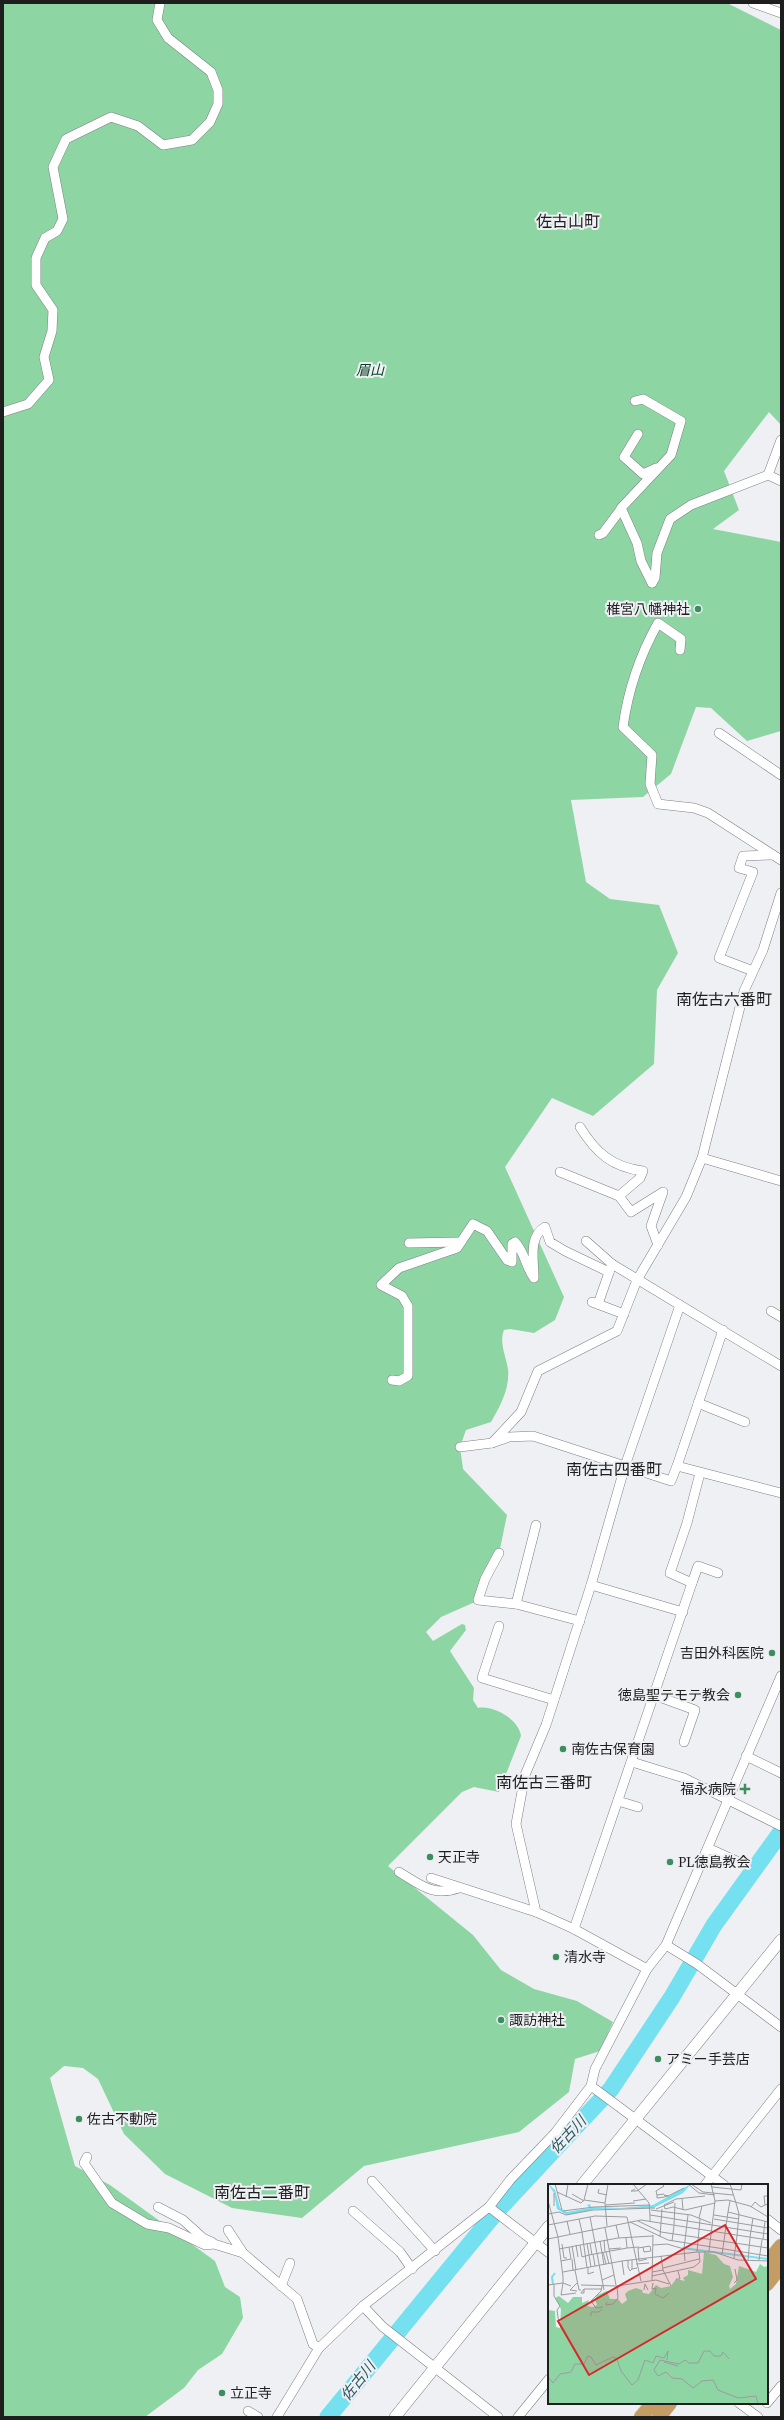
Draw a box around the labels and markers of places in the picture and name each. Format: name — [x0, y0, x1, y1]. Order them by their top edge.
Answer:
place label: 椎宮八幡神社 — [606, 599, 690, 619]
marker: 椎宮八幡神社 — [693, 604, 703, 614]
place label: 吉田外科医院 — [680, 1643, 764, 1663]
marker: 吉田外科医院 — [767, 1648, 777, 1658]
place label: 徳島聖テモテ教会 — [618, 1685, 730, 1705]
marker: 徳島聖テモテ教会 — [733, 1690, 743, 1700]
place label: 南佐古保育園 — [571, 1739, 655, 1759]
marker: 南佐古保育園 — [558, 1744, 568, 1754]
place label: 福永病院 — [680, 1779, 736, 1799]
marker: 福永病院 — [739, 1783, 751, 1795]
place label: 天正寺 — [438, 1847, 480, 1867]
marker: 天正寺 — [425, 1852, 435, 1862]
place label: PL徳島教会 — [678, 1852, 750, 1872]
marker: PL徳島教会 — [665, 1857, 675, 1867]
place label: 清水寺 — [564, 1947, 606, 1967]
marker: 清水寺 — [551, 1952, 561, 1962]
place label: 諏訪神社 — [509, 2010, 565, 2030]
marker: 諏訪神社 — [496, 2015, 506, 2025]
place label: アミー手芸店 — [666, 2049, 750, 2069]
marker: アミー手芸店 — [653, 2054, 663, 2064]
place label: 佐古不動院 — [87, 2109, 157, 2129]
marker: 佐古不動院 — [74, 2114, 84, 2124]
place label: 立正寺 — [230, 2383, 272, 2403]
marker: 立正寺 — [217, 2388, 227, 2398]

